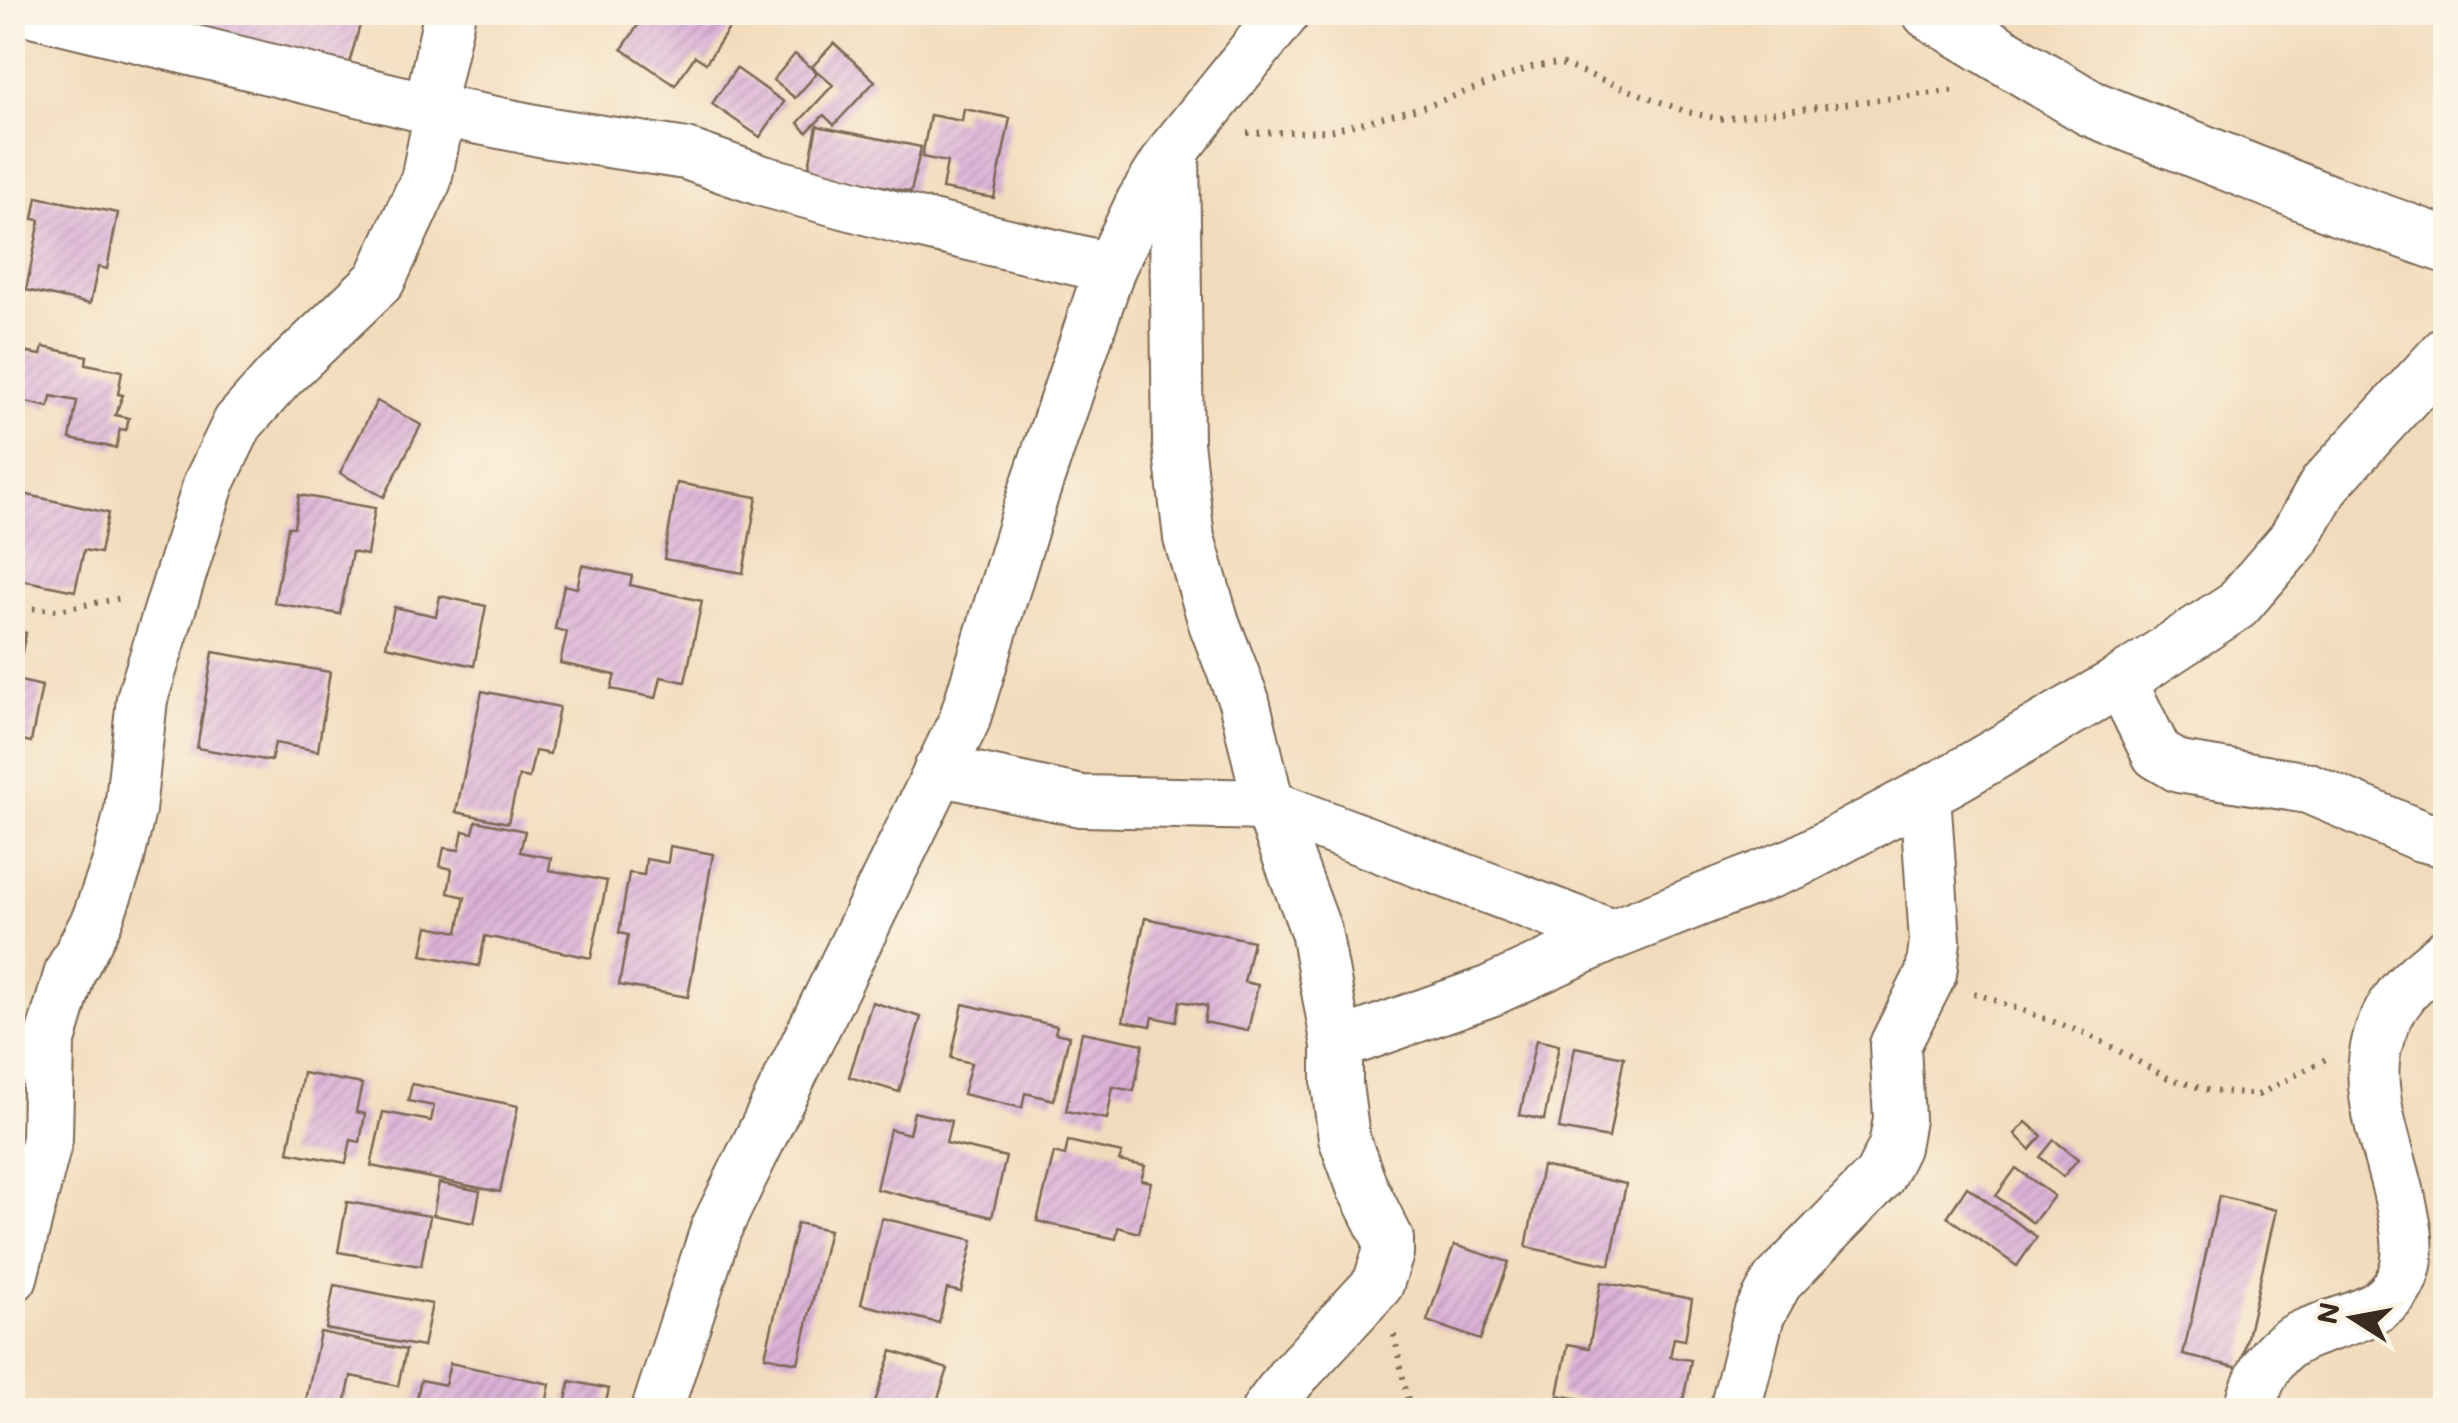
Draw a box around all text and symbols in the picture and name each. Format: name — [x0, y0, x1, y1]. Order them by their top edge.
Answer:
north arrow — [2303, 1268, 2403, 1368]
text: N — [2308, 1299, 2347, 1327]

